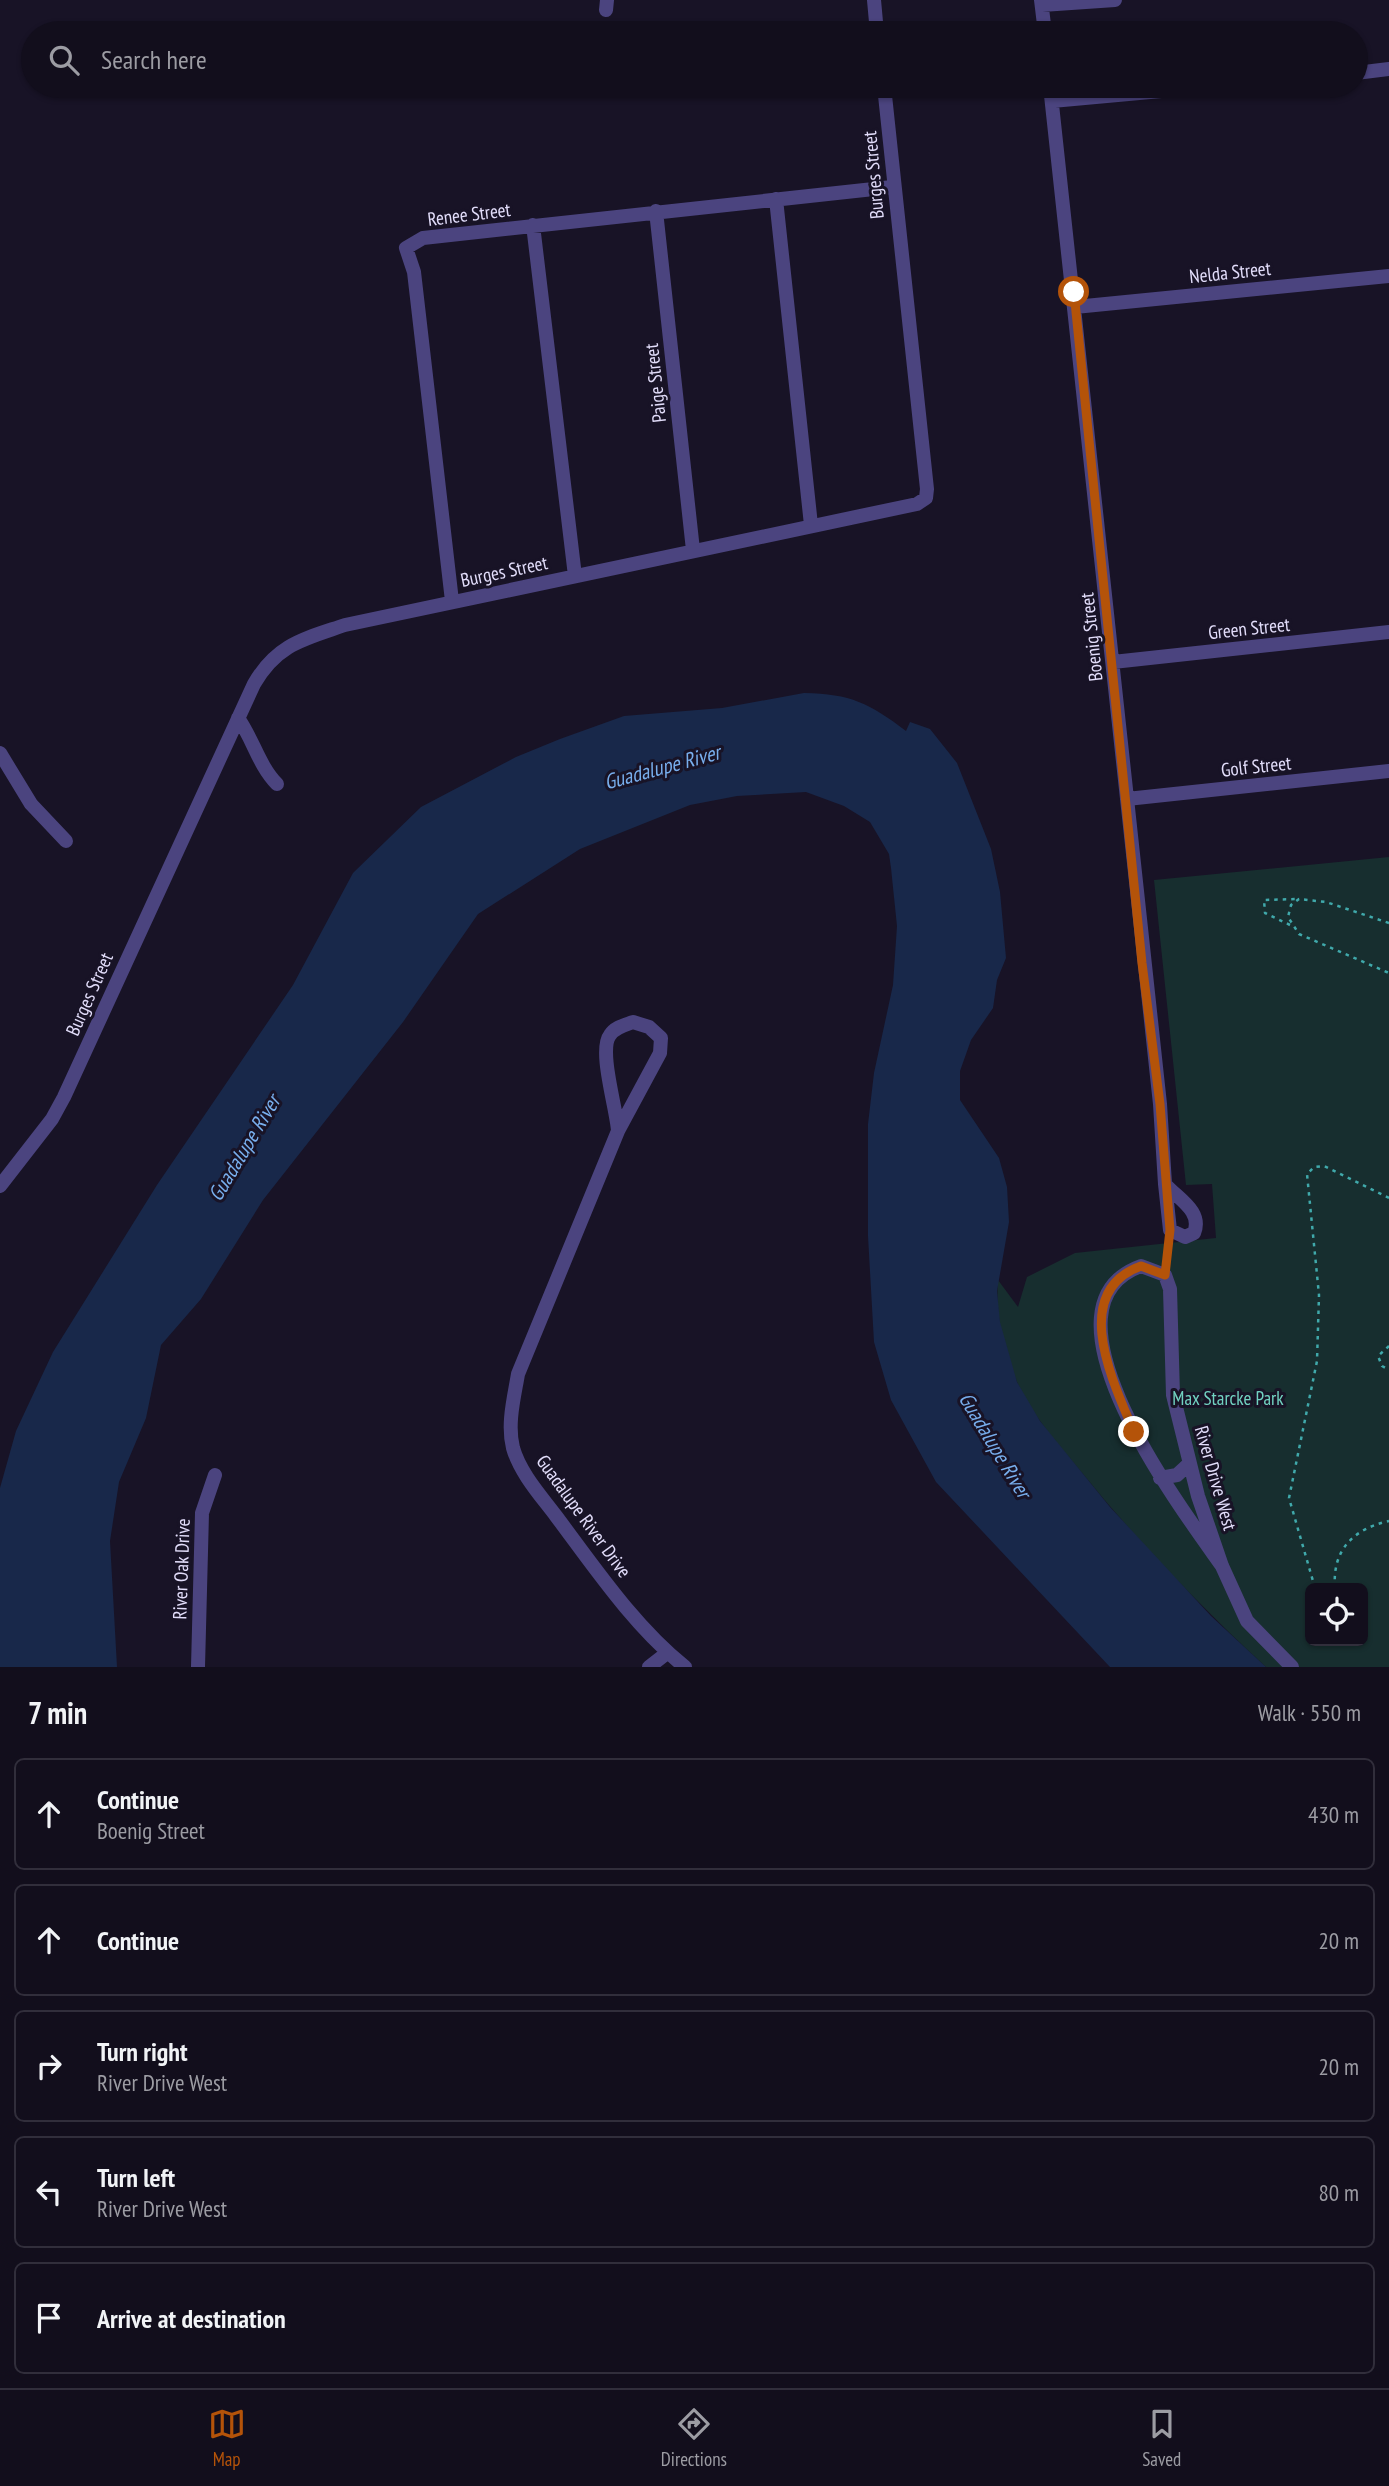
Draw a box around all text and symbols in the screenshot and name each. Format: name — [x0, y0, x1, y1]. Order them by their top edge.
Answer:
search box — [21, 21, 1368, 98]
icon: search — [45, 41, 83, 79]
text: Search here — [101, 43, 207, 76]
street label: Burges Street — [857, 129, 889, 220]
street label: Renee Street — [426, 197, 513, 231]
street label: Nelda Street — [1188, 256, 1273, 288]
route start — [1058, 276, 1089, 307]
street label: Paige Street — [639, 342, 671, 424]
street label: Burges Street — [458, 550, 550, 592]
street label: Boenig Street — [1074, 591, 1108, 683]
street label: Green Street — [1207, 612, 1292, 644]
water label: Guadalupe River — [601, 738, 726, 795]
street label: Golf Street — [1220, 750, 1293, 782]
street label: Burges Street — [60, 948, 118, 1039]
water label: Guadalupe River — [202, 1087, 288, 1206]
park label: Max Starcke Park — [1172, 1386, 1284, 1410]
water label: Guadalupe River — [953, 1387, 1039, 1506]
route end — [1118, 1416, 1149, 1447]
street label: River Drive West — [1190, 1423, 1243, 1534]
street label: Guadalupe River Drive — [531, 1450, 637, 1582]
street label: River Oak Drive — [167, 1518, 195, 1620]
map controls — [1305, 1583, 1368, 1646]
button: locate — [1305, 1583, 1368, 1646]
text: 7 min — [28, 1693, 87, 1732]
text: Walk · 550 m — [1258, 1698, 1361, 1727]
text: Continue — [97, 1783, 179, 1816]
icon: ahead — [30, 1795, 68, 1833]
text: 430 m — [1308, 1800, 1359, 1829]
text: Boenig Street — [97, 1816, 205, 1845]
icon: ahead — [30, 1921, 68, 1959]
text: Continue — [97, 1924, 179, 1957]
text: 20 m — [1318, 1926, 1359, 1955]
text: Turn right — [97, 2035, 188, 2068]
icon: right — [30, 2047, 68, 2085]
text: 20 m — [1318, 2052, 1359, 2081]
text: River Drive West — [97, 2068, 227, 2097]
text: Turn left — [97, 2161, 175, 2194]
icon: left — [30, 2173, 68, 2211]
text: 80 m — [1318, 2178, 1359, 2207]
text: River Drive West — [97, 2194, 227, 2223]
icon: arrive — [30, 2299, 68, 2337]
text: Arrive at destination — [97, 2302, 286, 2335]
tab: Map — [208, 2405, 246, 2471]
tab: Directions — [661, 2405, 727, 2471]
tab: Saved — [1142, 2405, 1181, 2471]

